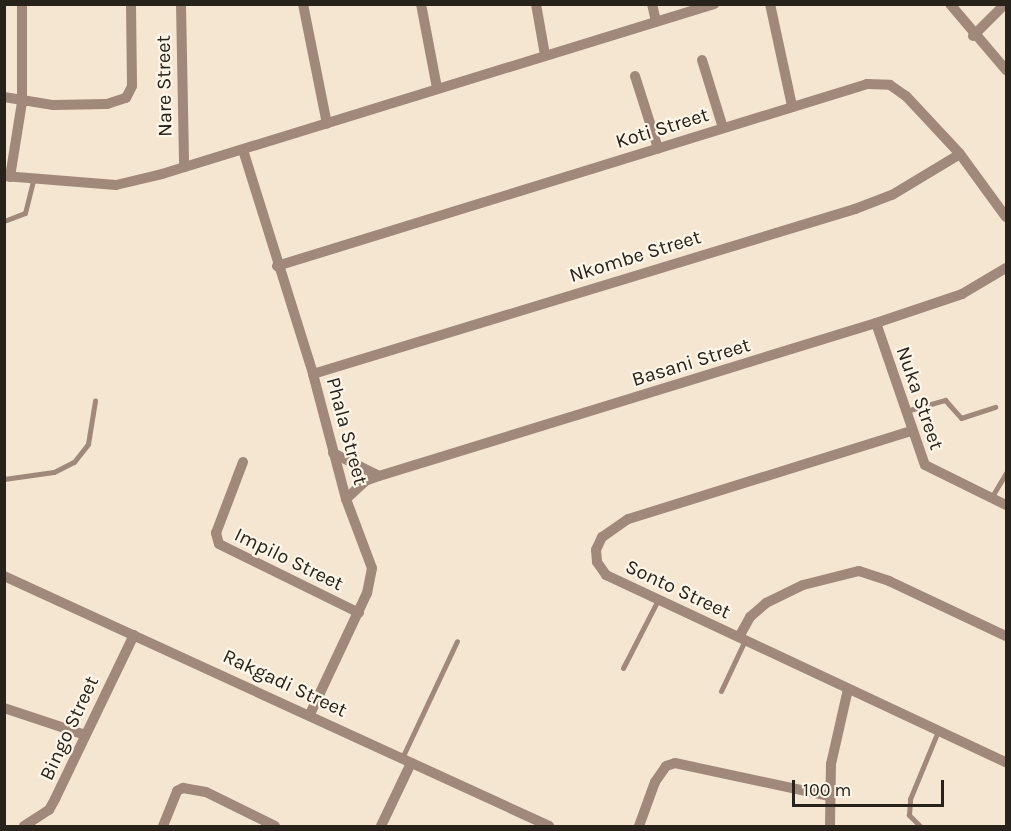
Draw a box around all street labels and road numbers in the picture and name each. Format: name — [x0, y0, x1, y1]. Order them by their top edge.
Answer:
street label: Nare Street — [151, 35, 177, 137]
street label: Koti Street — [612, 102, 712, 154]
street label: Nkombe Street — [566, 225, 704, 287]
street label: Basani Street — [629, 333, 753, 391]
street label: Nuka Street — [891, 343, 949, 453]
street label: Phala Street — [321, 375, 373, 487]
street label: Impilo Street — [231, 522, 347, 596]
street label: Sonto Street — [622, 554, 734, 624]
street label: Rakgadi Street — [219, 644, 351, 722]
street label: Bingo Street — [34, 672, 104, 784]

